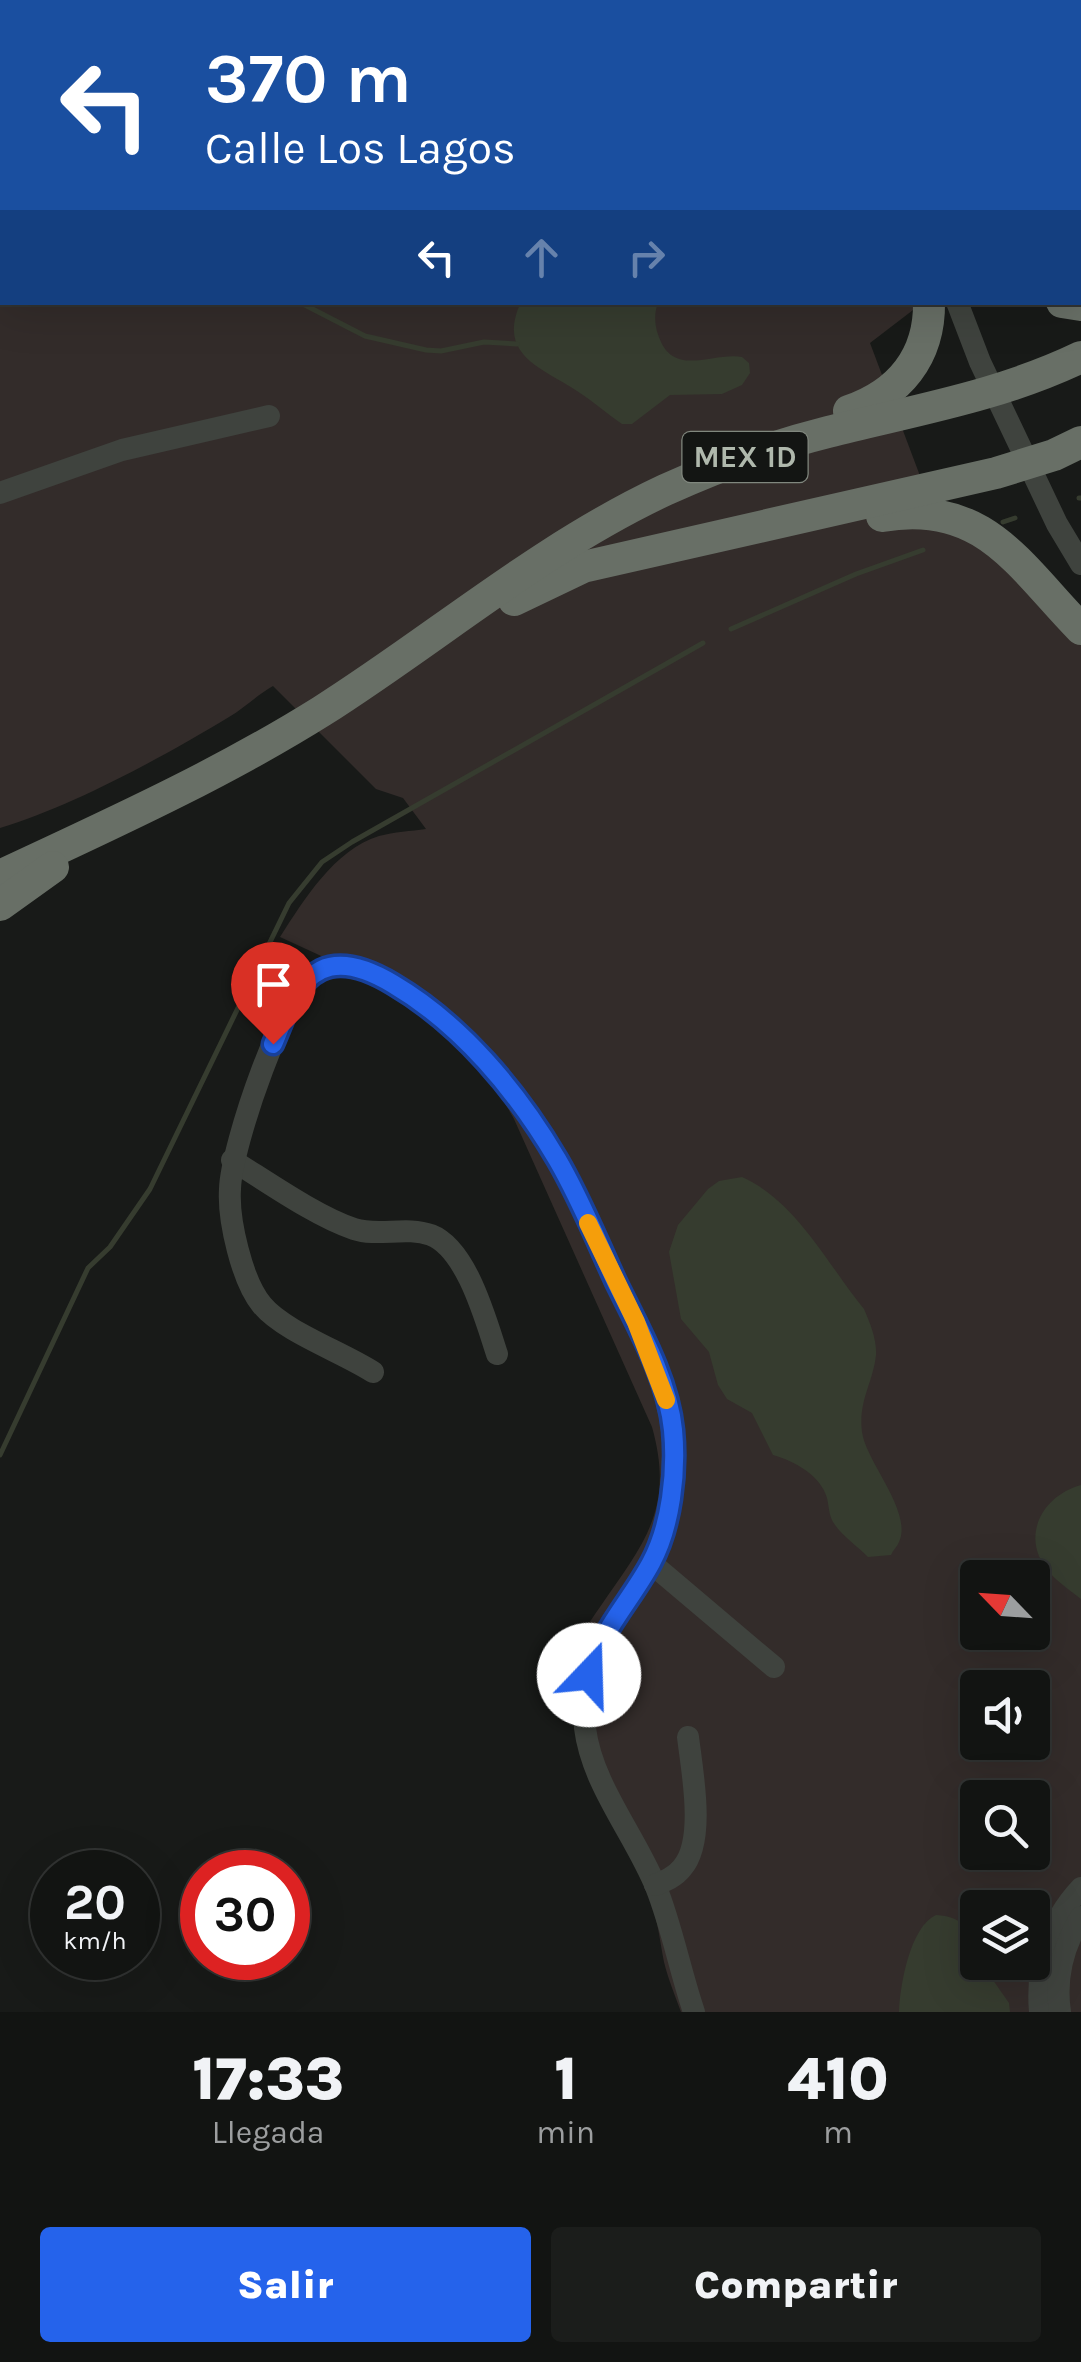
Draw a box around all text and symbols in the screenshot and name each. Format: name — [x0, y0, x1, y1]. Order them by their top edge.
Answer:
text: 370 m — [205, 38, 412, 120]
icon: left — [40, 40, 170, 170]
text: Calle Los Lagos — [205, 122, 516, 174]
icon: left — [409, 230, 464, 285]
icon: ahead — [514, 230, 569, 285]
icon: right — [619, 230, 674, 285]
road number: MEX 1D — [682, 432, 808, 482]
pin — [231, 942, 316, 1045]
icon: arrive — [246, 957, 301, 1012]
north arrow — [960, 1560, 1050, 1650]
map controls — [960, 1560, 1050, 1980]
position arrow — [537, 1623, 641, 1727]
button: sound — [960, 1670, 1050, 1760]
button: search — [960, 1780, 1050, 1870]
speed limit sign: 30 — [180, 1850, 310, 1980]
text: 20 — [64, 1873, 126, 1932]
button: layers — [960, 1890, 1050, 1980]
text: km/h — [63, 1926, 127, 1955]
text: 17:33 — [192, 2044, 344, 2114]
text: 1 — [554, 2044, 577, 2114]
text: 410 — [787, 2044, 889, 2114]
text: Llegada — [212, 2114, 324, 2151]
text: min — [536, 2114, 595, 2151]
text: m — [823, 2114, 853, 2151]
button: Salir — [40, 2227, 531, 2342]
button: Compartir — [551, 2227, 1041, 2342]

